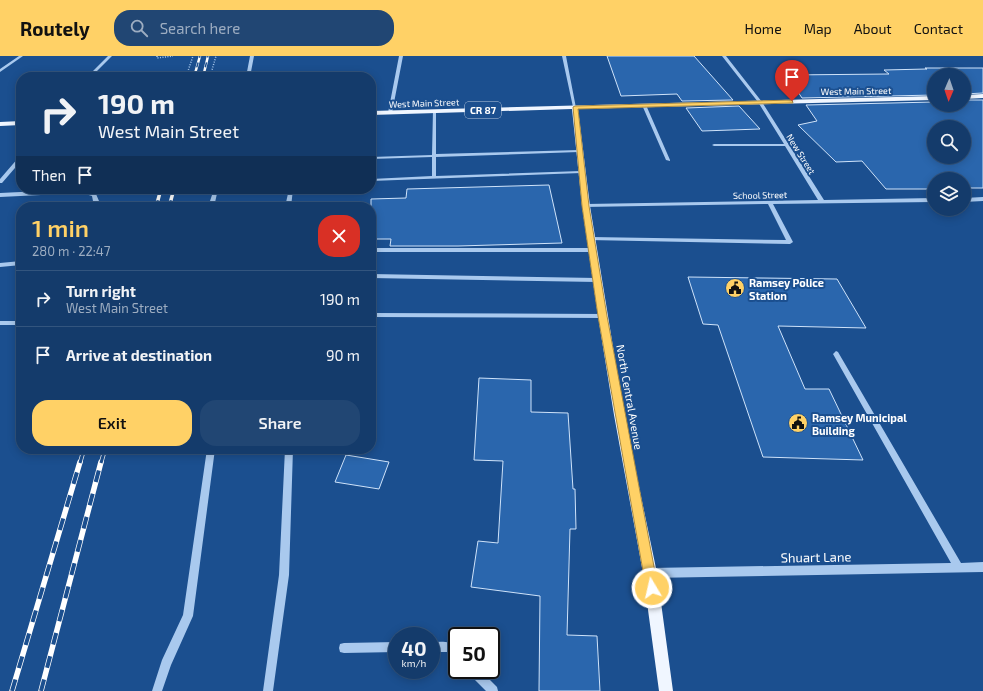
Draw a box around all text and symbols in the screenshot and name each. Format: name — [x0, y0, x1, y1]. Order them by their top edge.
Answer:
search box — [114, 10, 394, 46]
text: Routely — [20, 17, 90, 40]
icon: search — [128, 17, 150, 39]
text: Search here — [160, 19, 240, 37]
text: Home — [745, 20, 782, 37]
text: Map — [804, 20, 832, 37]
text: About — [854, 20, 892, 37]
text: Contact — [914, 20, 963, 37]
pin — [775, 60, 809, 101]
icon: arrive — [781, 66, 803, 88]
north arrow — [927, 68, 971, 112]
map controls — [927, 68, 971, 216]
street label: West Main Street — [821, 85, 892, 97]
text: 190 m — [98, 86, 175, 120]
icon: right — [32, 88, 84, 140]
street label: West Main Street — [389, 96, 460, 110]
road number: CR 87 — [465, 102, 501, 118]
text: West Main Street — [98, 120, 239, 142]
button: search — [927, 120, 971, 164]
street label: New Street — [784, 132, 818, 177]
icon: arrive — [74, 164, 96, 186]
text: Then — [32, 166, 66, 184]
button: layers — [927, 172, 971, 216]
street label: School Street — [733, 189, 788, 201]
text: 1 min — [32, 213, 89, 242]
button: close — [318, 215, 360, 257]
text: 280 m · 22:47 — [32, 243, 111, 259]
place label: Ramsey Police Station — [749, 276, 824, 302]
public building icon: Ramsey Police Station — [724, 277, 746, 299]
text: Turn right — [66, 282, 136, 300]
icon: right — [32, 288, 54, 310]
text: 190 m — [320, 290, 360, 308]
text: West Main Street — [66, 300, 168, 316]
street label: North Central Avenue — [614, 343, 646, 451]
icon: arrive — [32, 344, 54, 366]
text: Arrive at destination — [66, 346, 212, 364]
text: 90 m — [326, 346, 360, 364]
button: Exit — [32, 400, 192, 446]
button: Share — [200, 400, 360, 446]
place label: Ramsey Municipal Building — [812, 411, 907, 437]
public building icon: Ramsey Municipal Building — [787, 412, 809, 434]
street label: Shuart Lane — [780, 548, 852, 566]
position arrow — [631, 567, 673, 609]
speed limit sign: 50 — [448, 627, 500, 679]
text: 40 — [401, 636, 427, 660]
text: km/h — [402, 657, 426, 669]

